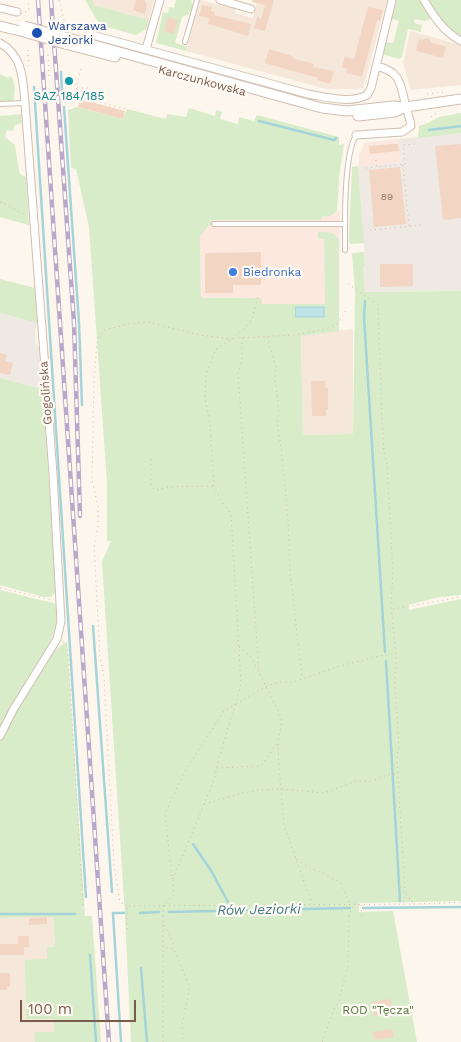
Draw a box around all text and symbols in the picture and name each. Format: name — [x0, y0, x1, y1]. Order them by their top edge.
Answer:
place label: Warszawa Jeziorki — [48, 19, 107, 47]
marker: Warszawa Jeziorki — [30, 26, 44, 40]
street label: Karczunkowska — [156, 62, 248, 100]
marker: SAZ 184/185 — [63, 75, 75, 87]
place label: SAZ 184/185 — [34, 89, 104, 103]
house number: 89 — [381, 191, 393, 203]
place label: Biedronka — [243, 265, 301, 279]
marker: Biedronka — [227, 266, 239, 278]
street label: Gogolińska — [37, 361, 55, 425]
water label: Rów Jeziorki — [217, 901, 301, 919]
scale bar — [22, 990, 139, 1022]
text: 100 m — [28, 1000, 72, 1018]
park label: ROD "Tęcza" — [342, 1003, 414, 1017]

